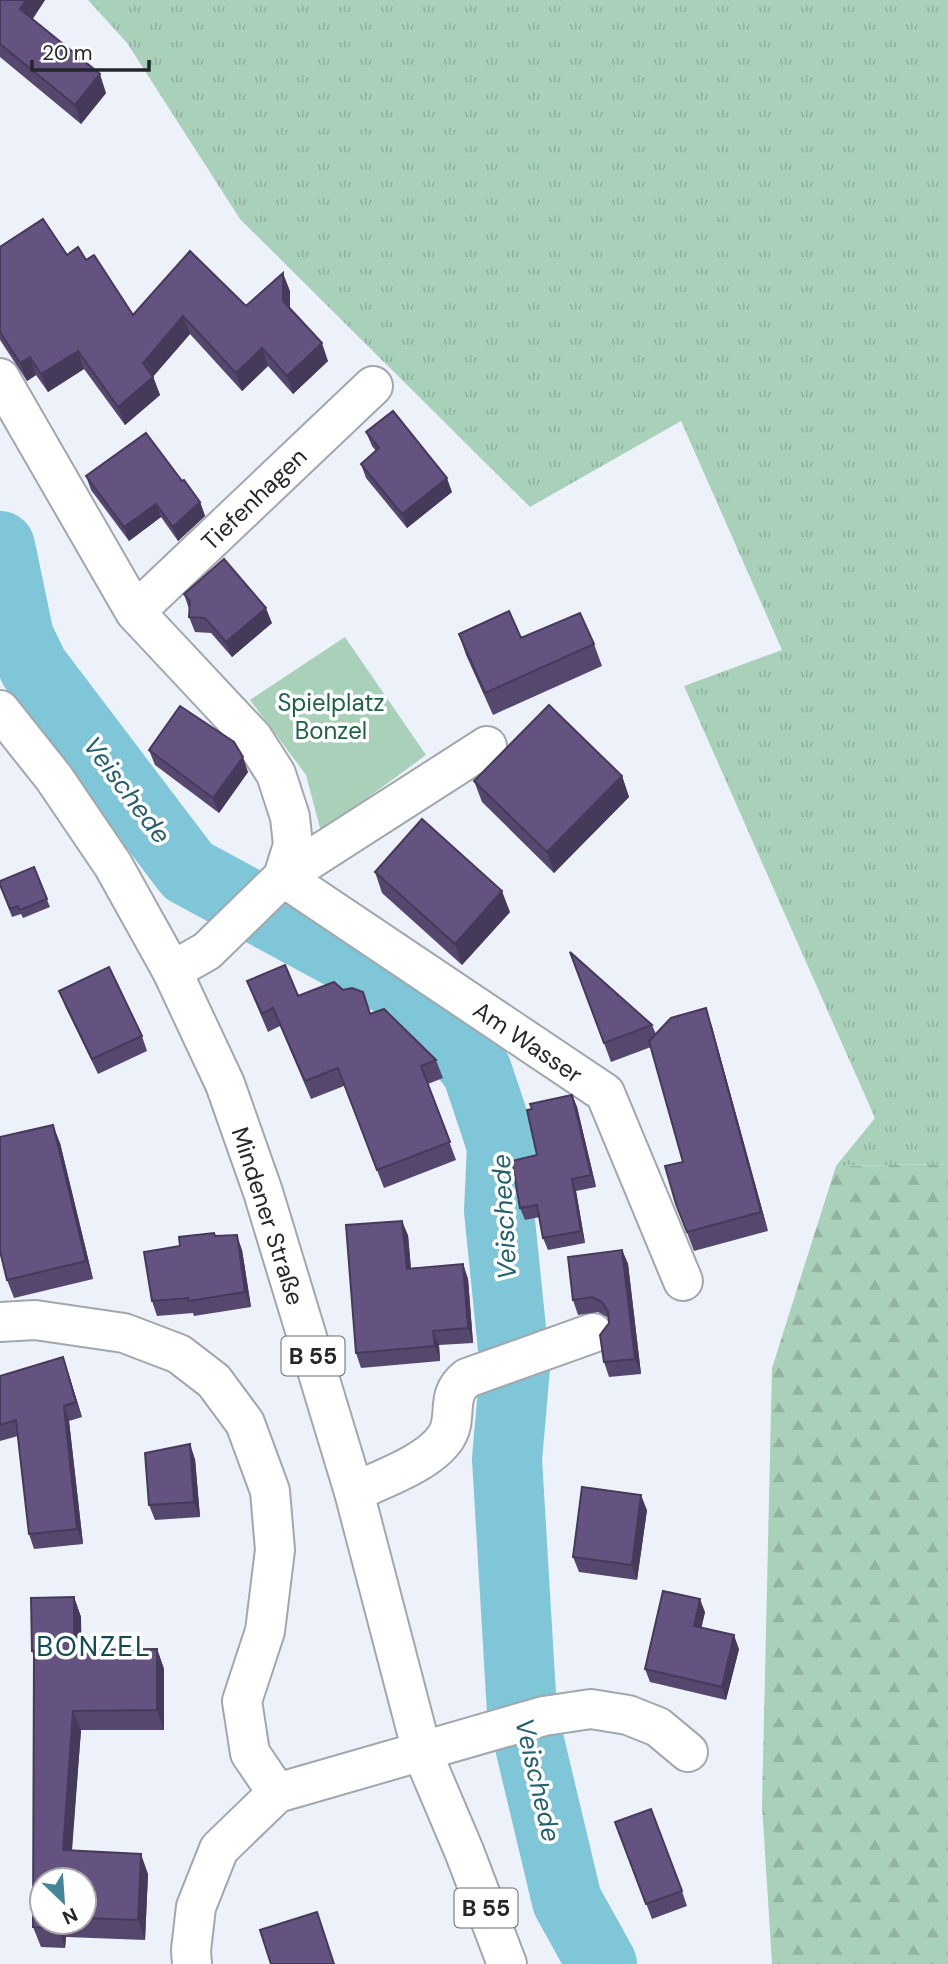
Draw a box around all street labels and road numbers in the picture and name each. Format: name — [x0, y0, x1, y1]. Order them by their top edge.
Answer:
street label: Tiefenhagen — [195, 441, 313, 557]
street label: Am Wasser — [467, 994, 589, 1090]
street label: Mindener Straße — [225, 1123, 311, 1309]
road number: B 55 — [282, 1336, 344, 1376]
road number: B 55 — [454, 1888, 518, 1927]

